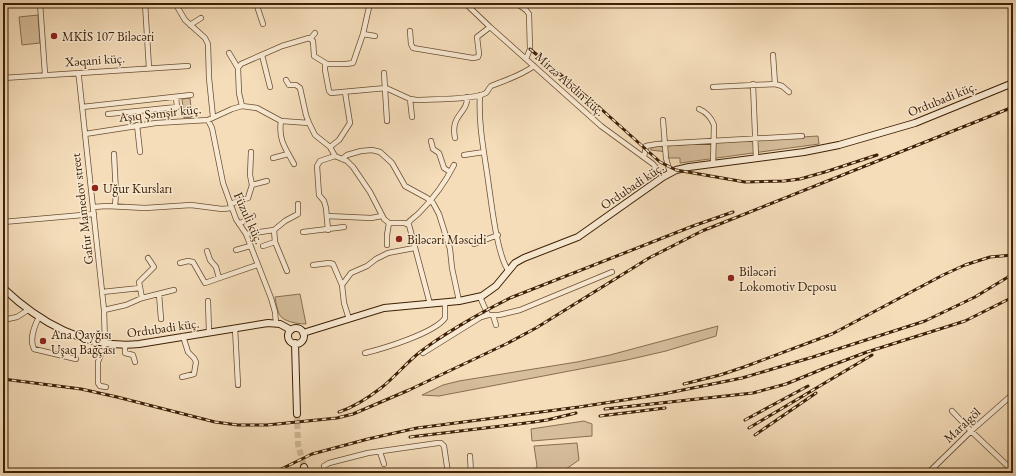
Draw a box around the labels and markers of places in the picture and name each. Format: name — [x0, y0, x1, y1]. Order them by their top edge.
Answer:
place label: MKİS 107 Biləcəri — [62, 28, 154, 45]
marker: MKİS 107 Biləcəri — [49, 31, 59, 41]
place label: Uğur Kursları — [103, 180, 172, 197]
marker: Uğur Kursları — [90, 183, 100, 193]
place label: Biləcəri Məscidi — [407, 231, 486, 248]
marker: Biləcəri Məscidi — [394, 234, 404, 244]
place label: Biləcəri Lokomotiv Deposu — [739, 263, 837, 295]
marker: Biləcəri Lokomotiv Deposu — [726, 273, 736, 283]
place label: Ana Qayğısı Uşaq Bağçası — [50, 326, 116, 358]
marker: Ana Qayğısı Uşaq Bağçası — [38, 336, 48, 346]

